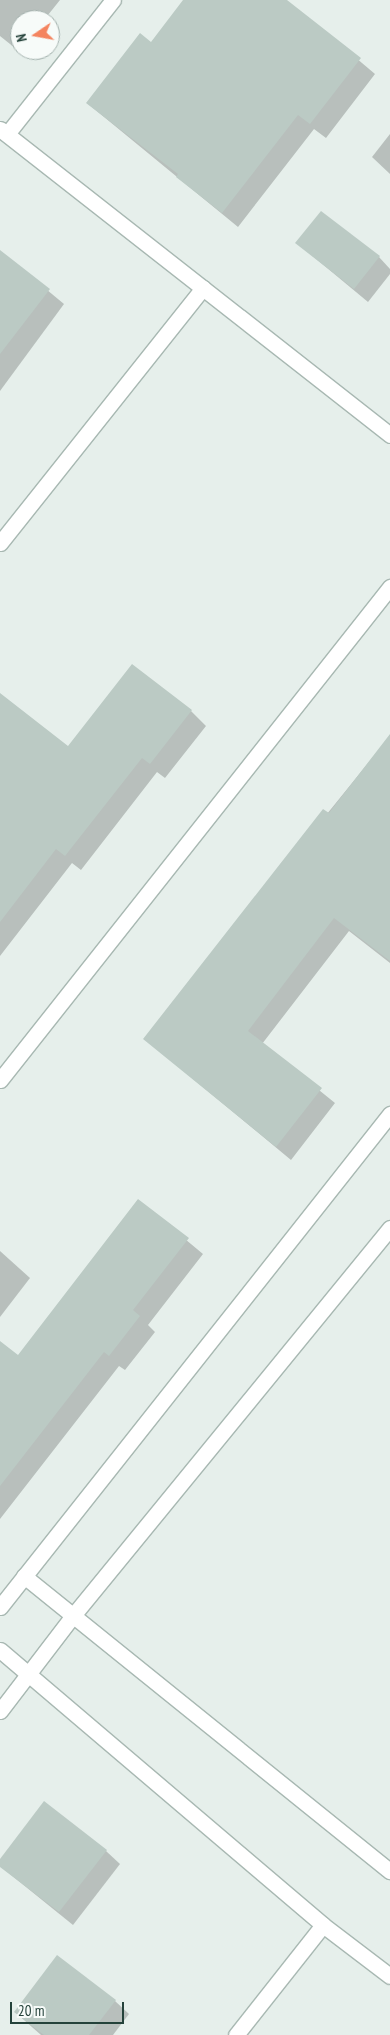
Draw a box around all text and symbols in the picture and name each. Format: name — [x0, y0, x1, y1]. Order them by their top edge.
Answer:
north arrow — [10, 10, 60, 60]
text: N — [12, 32, 31, 43]
scale bar — [12, 1992, 126, 2024]
text: 20 m — [18, 2001, 44, 2020]

